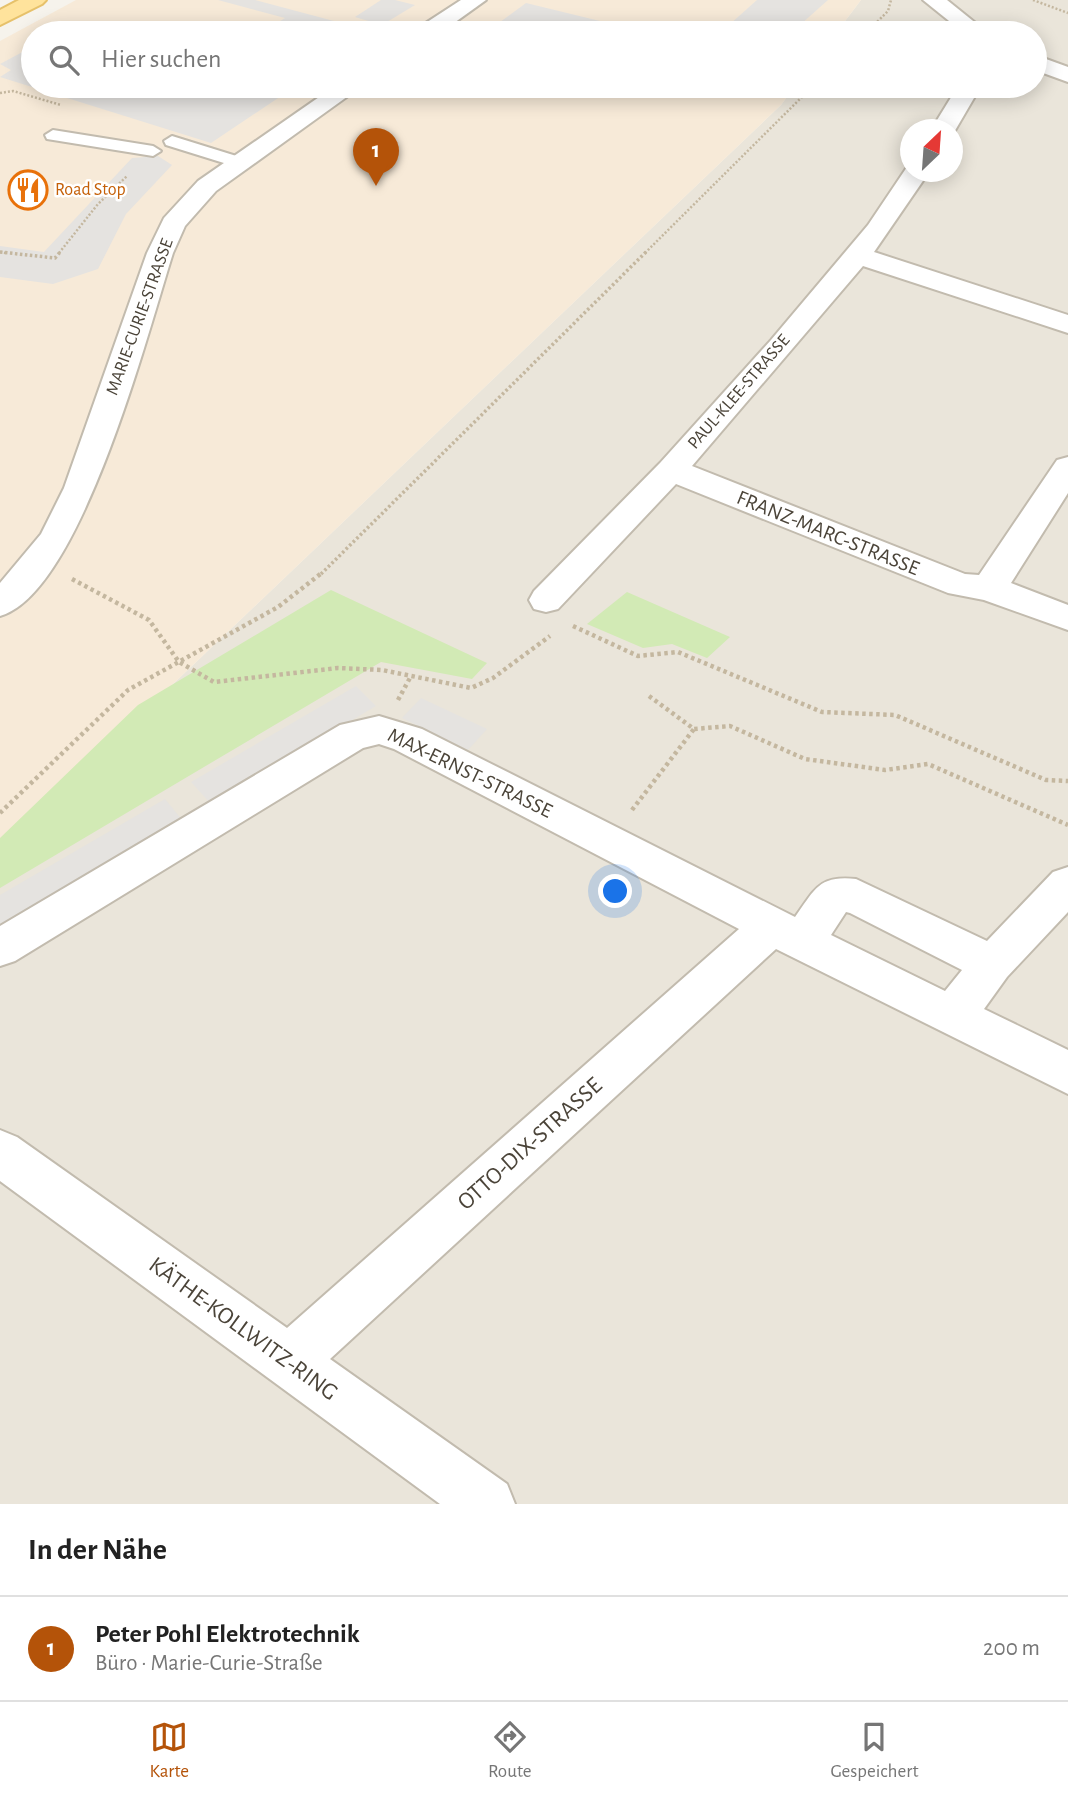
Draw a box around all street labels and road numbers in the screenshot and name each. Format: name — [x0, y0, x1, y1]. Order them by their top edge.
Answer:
street label: MARIE-CURIE-STRASSE — [103, 236, 177, 398]
street label: PAUL-KLEE-STRASSE — [685, 331, 794, 453]
street label: FRANZ-MARC-STRASSE — [734, 487, 922, 579]
street label: MAX-ERNST-STRASSE — [384, 724, 556, 822]
street label: OTTO-DIX-STRASSE — [453, 1073, 607, 1215]
street label: KÄTHE-KOLLWITZ-RING — [144, 1252, 342, 1405]

